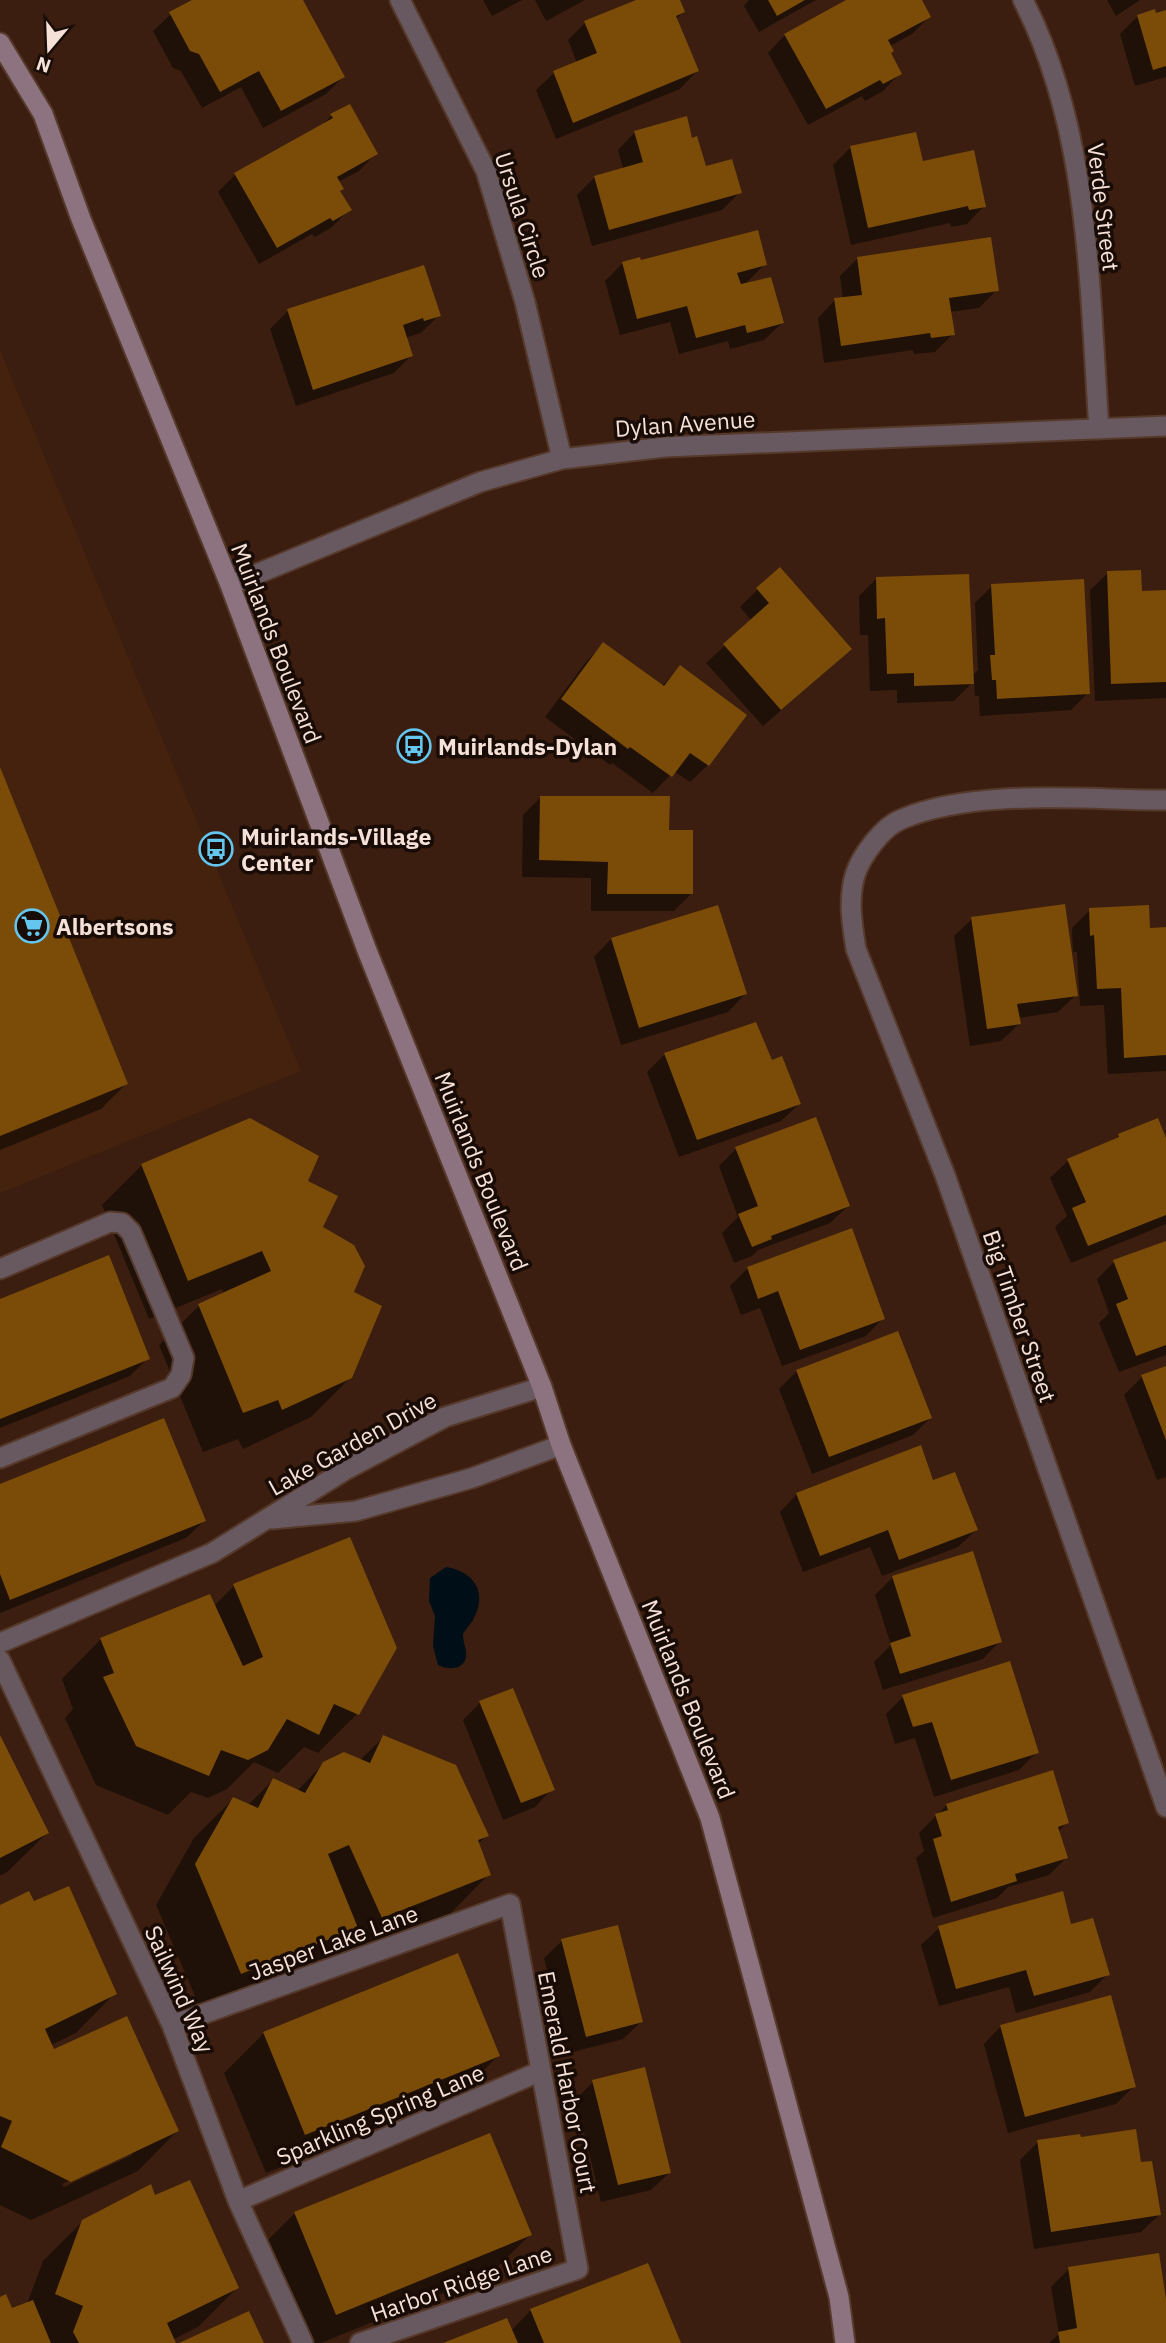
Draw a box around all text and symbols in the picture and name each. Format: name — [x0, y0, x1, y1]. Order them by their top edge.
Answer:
north arrow — [14, 14, 84, 84]
text: N — [33, 51, 54, 79]
street label: Verde Street — [1081, 141, 1127, 273]
street label: Ursula Circle — [488, 148, 558, 282]
street label: Dylan Avenue — [614, 403, 756, 443]
street label: Muirlands Boulevard — [225, 539, 329, 747]
bus stop icon: Muirlands-Dylan — [395, 727, 433, 765]
place label: Muirlands-Dylan — [438, 731, 617, 761]
place label: Muirlands-Village Center — [241, 821, 431, 877]
bus stop icon: Muirlands-Village Center — [197, 830, 235, 868]
supermarket icon: Albertsons — [13, 907, 51, 945]
place label: Albertsons — [56, 911, 174, 941]
street label: Muirlands Boulevard — [428, 1067, 536, 1275]
street label: Big Timber Street — [976, 1226, 1064, 1406]
street label: Lake Garden Drive — [263, 1384, 441, 1502]
street label: Muirlands Boulevard — [635, 1595, 743, 1803]
street label: Jasper Lake Lane — [244, 1897, 422, 1987]
street label: Sailwind Way — [138, 1920, 222, 2058]
street label: Emerald Harbor Court — [532, 1968, 604, 2196]
street label: Sparkling Spring Lane — [271, 2057, 489, 2171]
street label: Harbor Ridge Lane — [366, 2238, 556, 2328]

